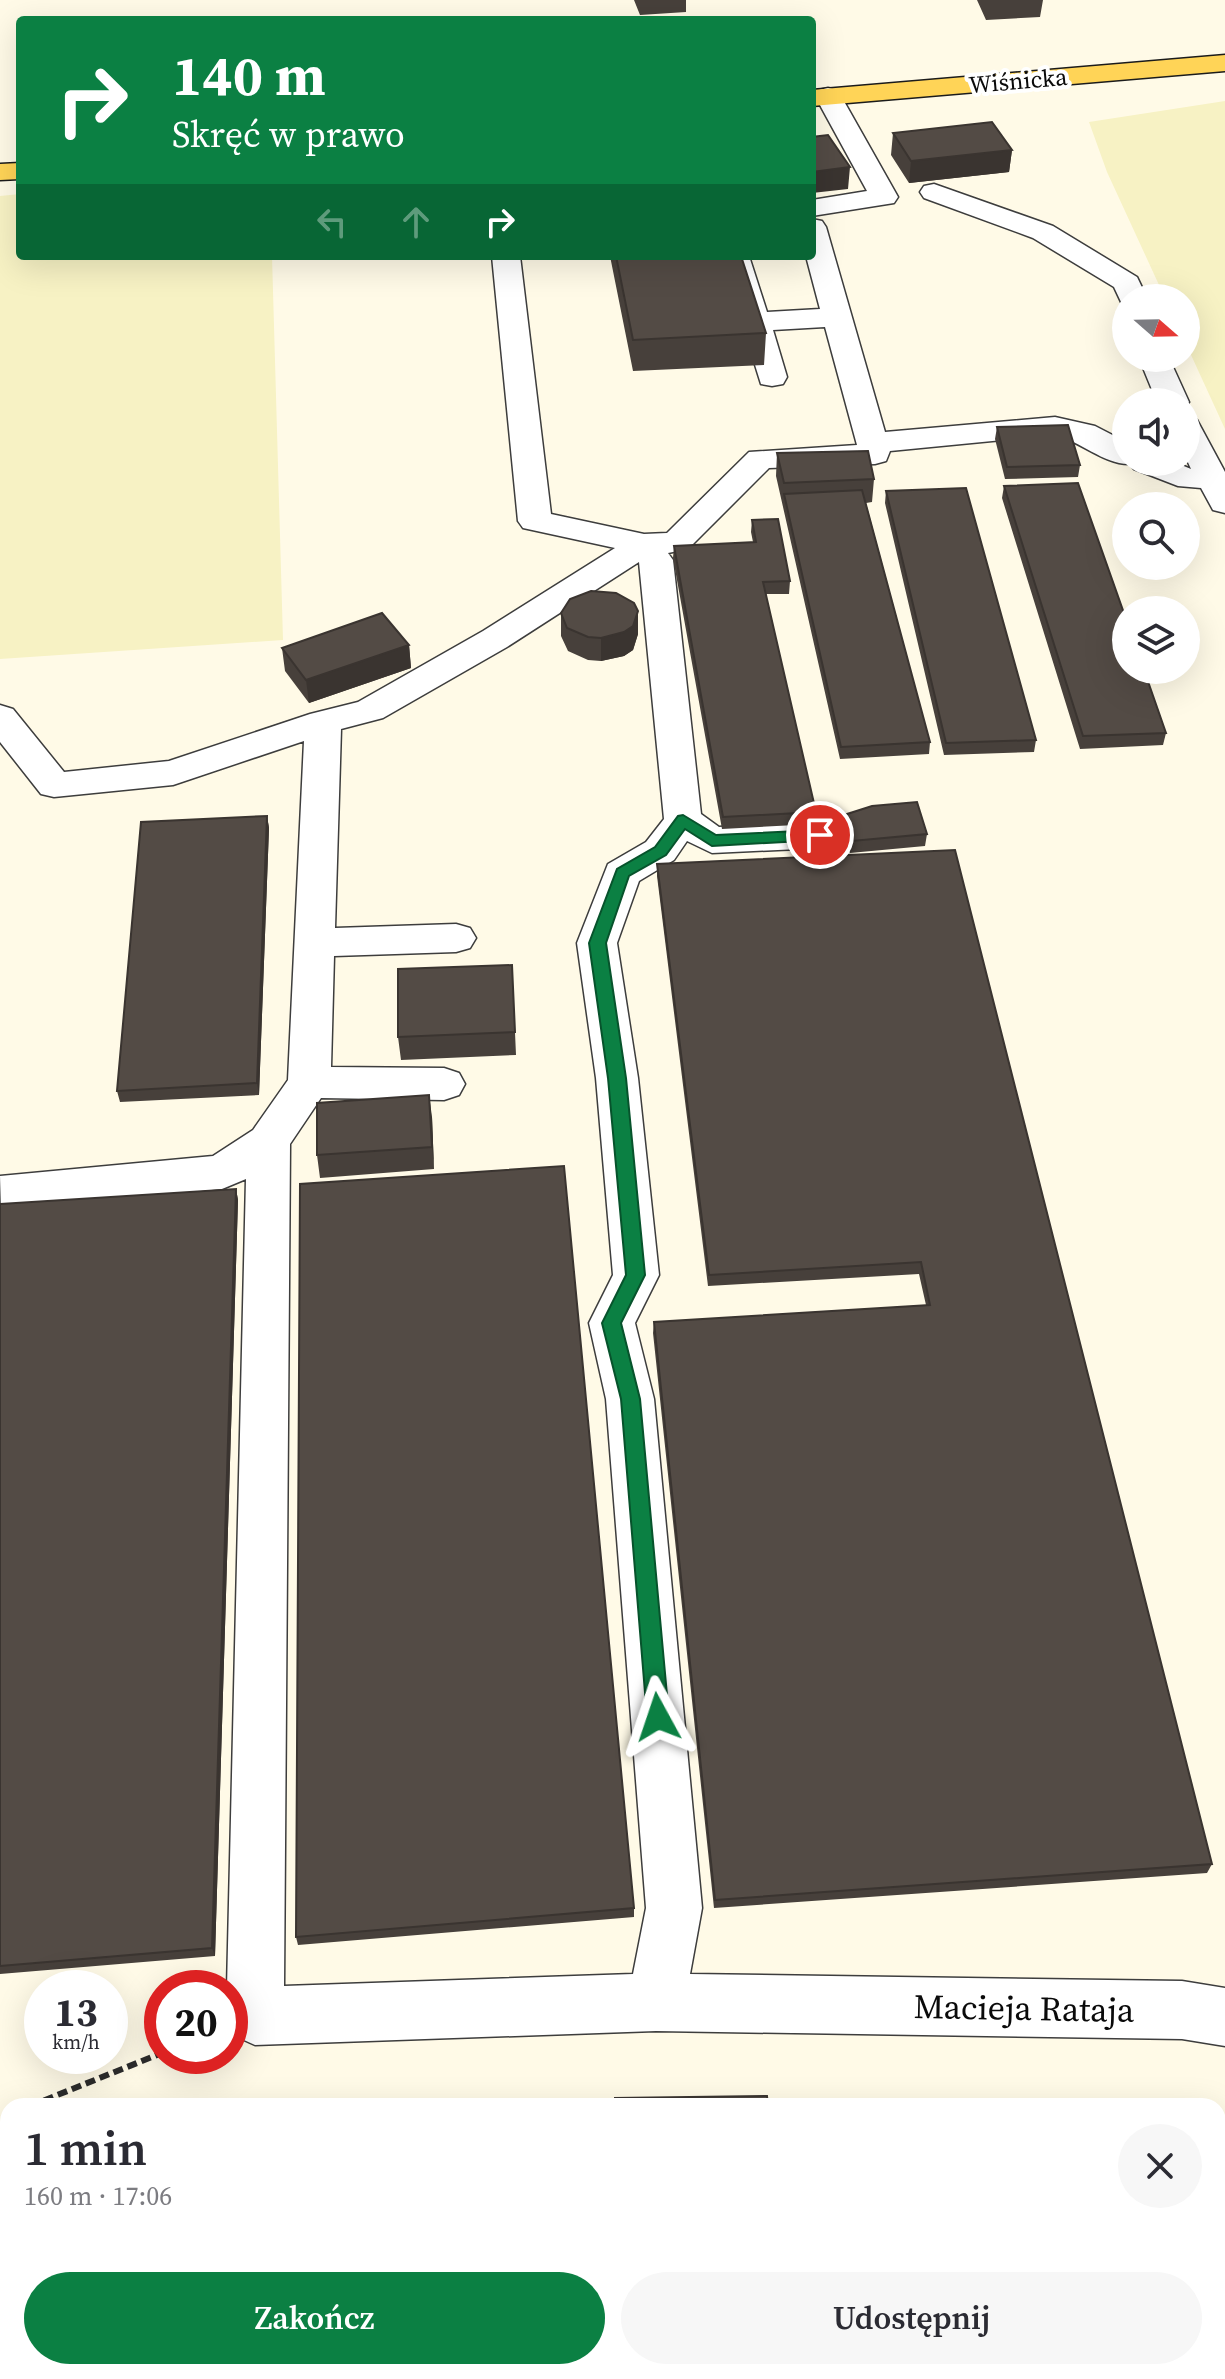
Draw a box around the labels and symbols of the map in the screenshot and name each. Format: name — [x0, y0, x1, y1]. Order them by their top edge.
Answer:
street label: Wiśnicka — [967, 60, 1069, 101]
north arrow — [1112, 284, 1200, 372]
pin — [786, 801, 854, 869]
position arrow — [616, 1675, 700, 1759]
speed limit sign: 20 — [144, 1970, 248, 2074]
street label: Macieja Rataja — [913, 1983, 1135, 2033]

